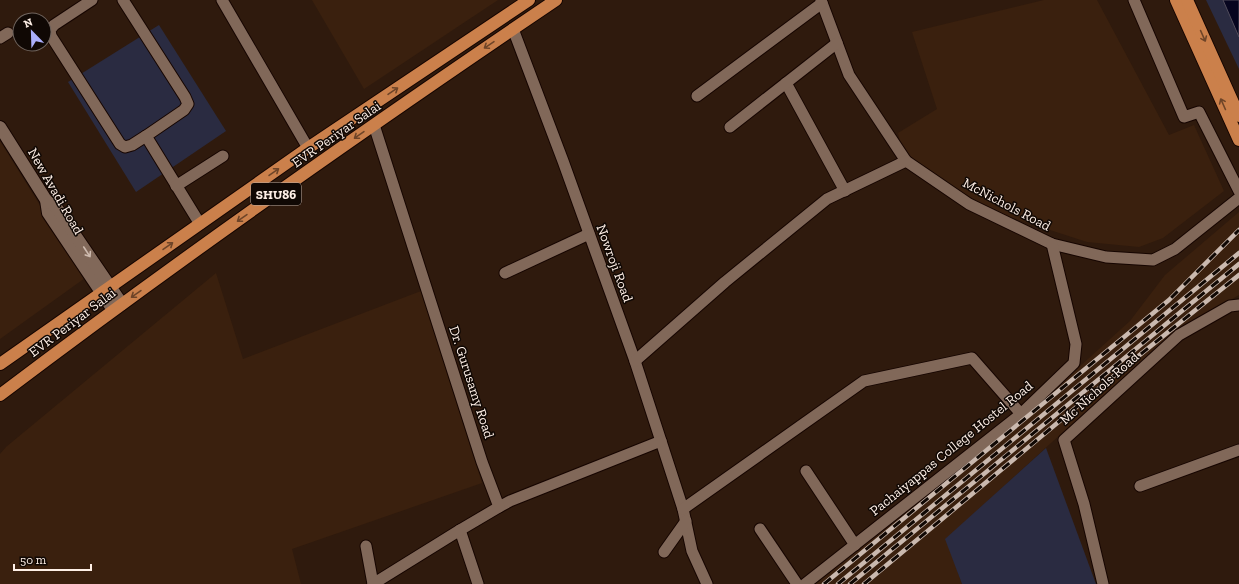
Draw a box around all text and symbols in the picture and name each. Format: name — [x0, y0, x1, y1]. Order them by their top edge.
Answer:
north arrow — [12, 12, 52, 52]
text: N — [22, 15, 35, 31]
one-way arrow — [1200, 29, 1207, 41]
one-way arrow — [484, 41, 495, 49]
one-way arrow — [387, 87, 398, 95]
street label: EVR Periyar Salai — [289, 97, 384, 171]
one-way arrow — [1219, 99, 1226, 111]
one-way arrow — [354, 131, 365, 139]
street label: New Avadi Road — [24, 145, 87, 238]
one-way arrow — [268, 168, 279, 176]
street label: McNichols Road — [960, 174, 1054, 235]
road number: SHU86 — [251, 183, 301, 205]
one-way arrow — [237, 214, 248, 222]
street label: Nowroji Road — [593, 222, 637, 305]
one-way arrow — [162, 242, 173, 250]
one-way arrow — [84, 246, 92, 258]
street label: EVR Periyar Salai — [25, 284, 119, 361]
one-way arrow — [131, 290, 142, 298]
street label: Dr. Gurusamy Road — [445, 324, 498, 441]
street label: Mc Nichols Road — [1056, 348, 1143, 428]
street label: Pachaiyappas College Hostel Road — [866, 377, 1037, 519]
scale bar — [14, 546, 91, 572]
text: 50 m — [20, 553, 47, 567]

